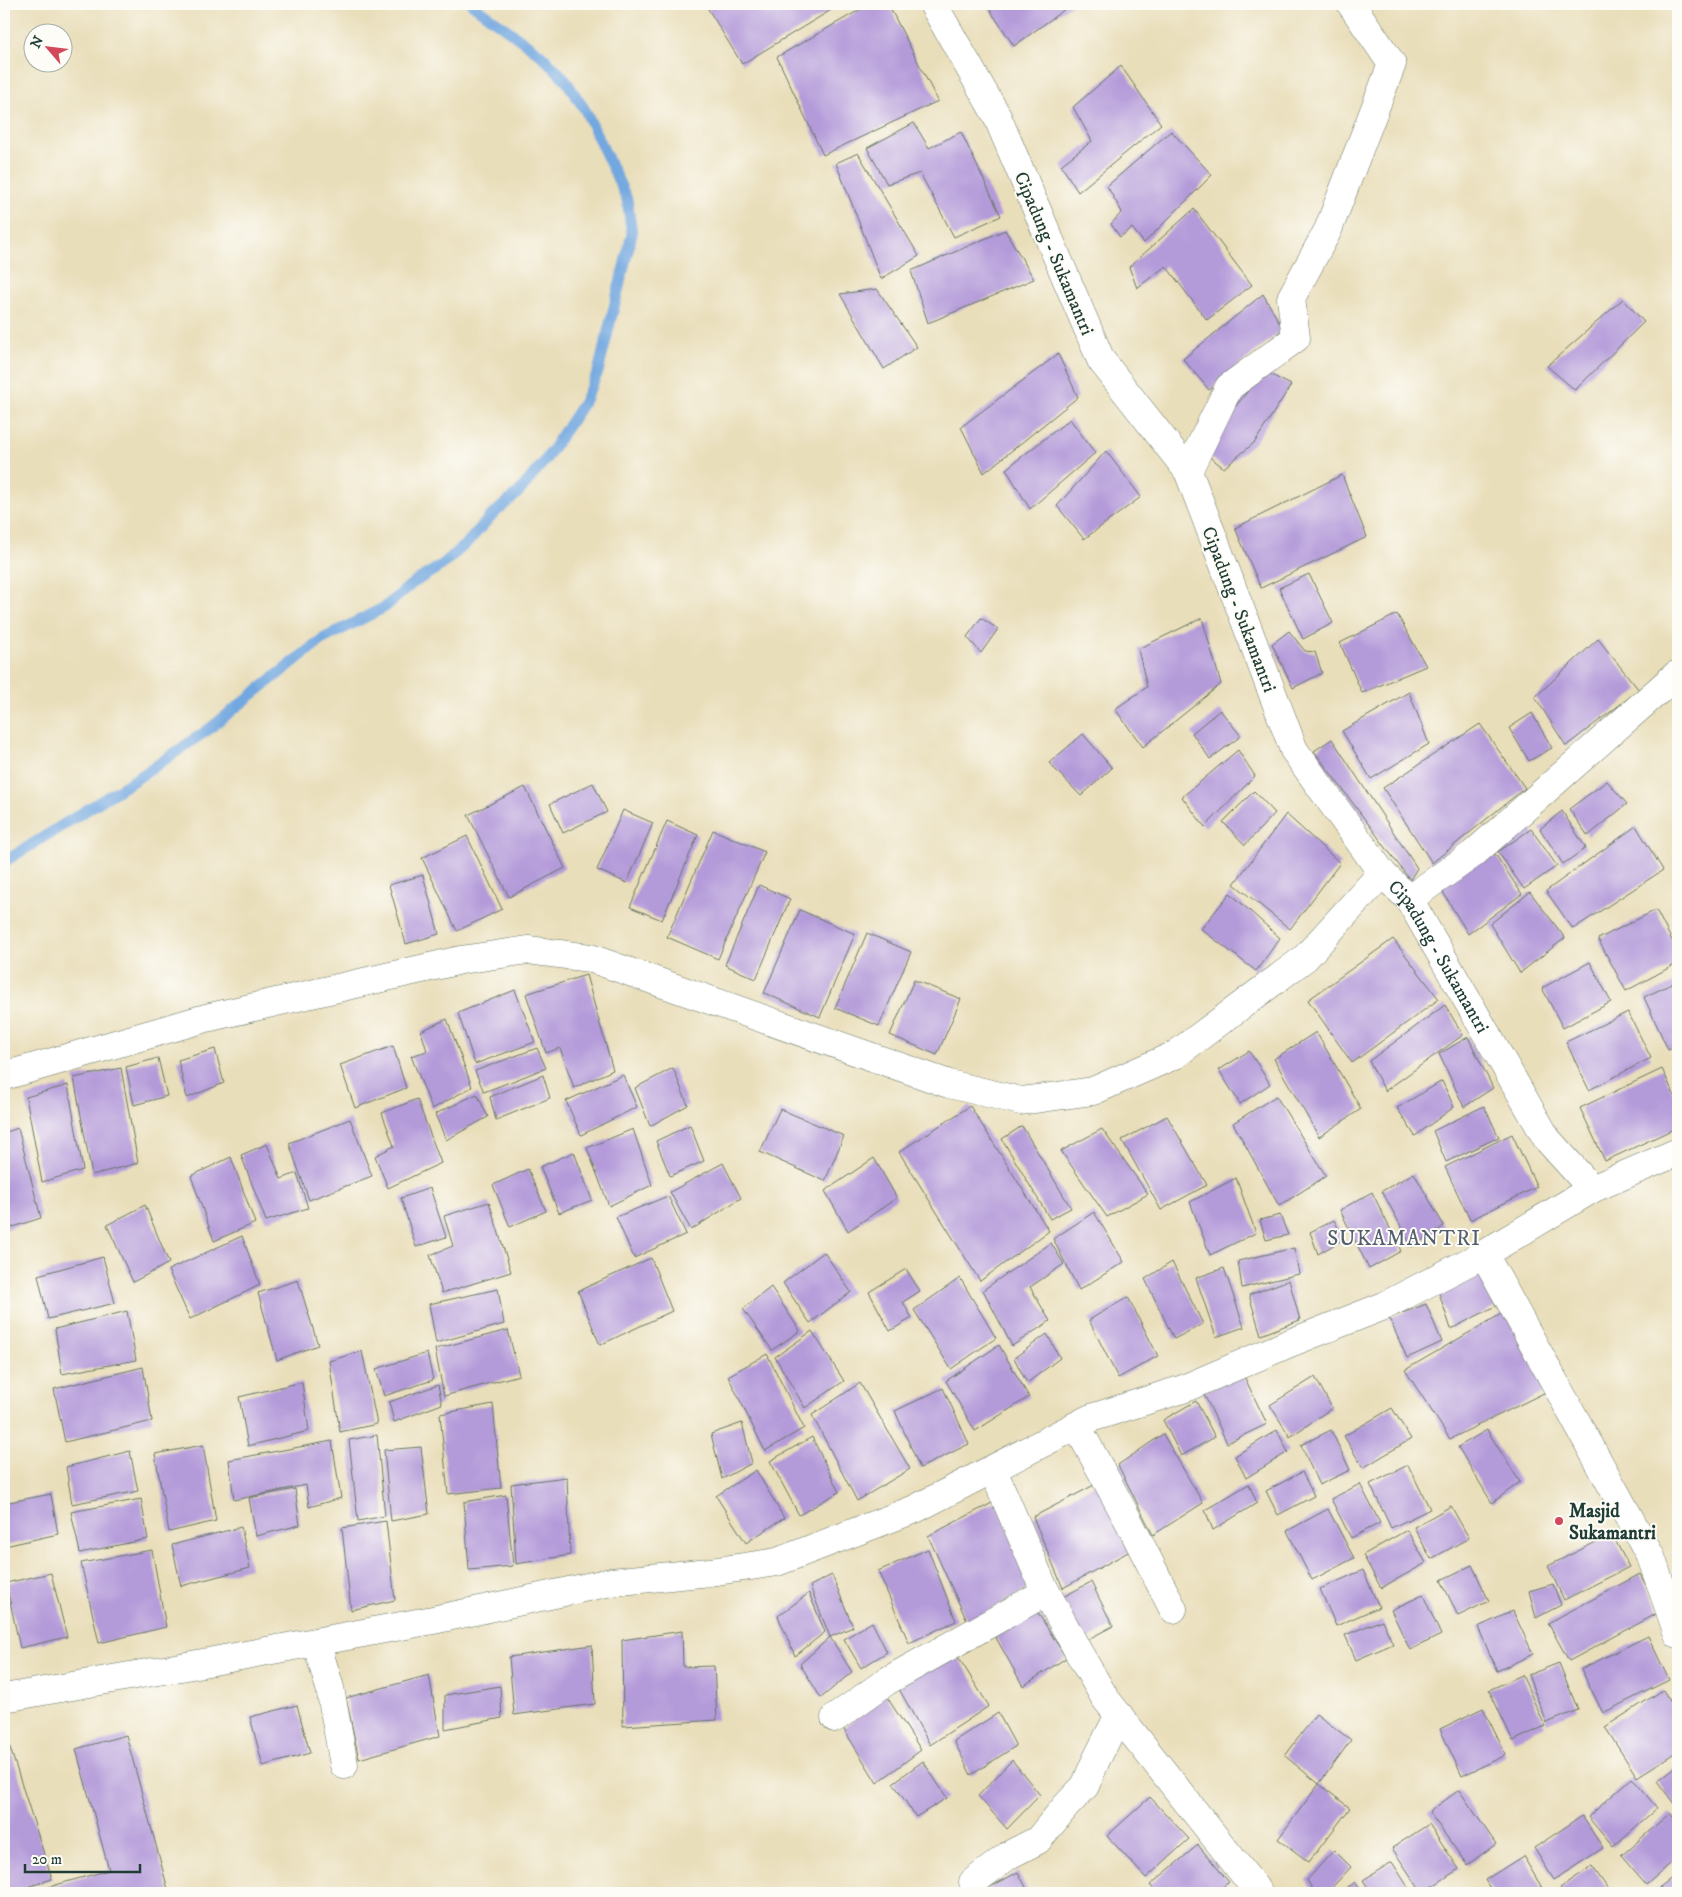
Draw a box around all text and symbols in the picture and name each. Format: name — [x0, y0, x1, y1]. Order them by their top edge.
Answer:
north arrow — [22, 22, 72, 72]
text: N — [27, 33, 48, 52]
street label: Cipadung - Sukamantri — [1009, 168, 1099, 339]
street label: Cipadung - Sukamantri — [1196, 523, 1281, 696]
street label: Cipadung - Sukamantri — [1383, 876, 1494, 1038]
district label: SUKAMANTRI — [1327, 1226, 1481, 1252]
place label: Masjid Sukamantri — [1569, 1500, 1656, 1545]
marker: Masjid Sukamantri — [1553, 1515, 1565, 1527]
scale bar — [25, 1842, 140, 1874]
text: 20 m — [32, 1850, 62, 1869]

